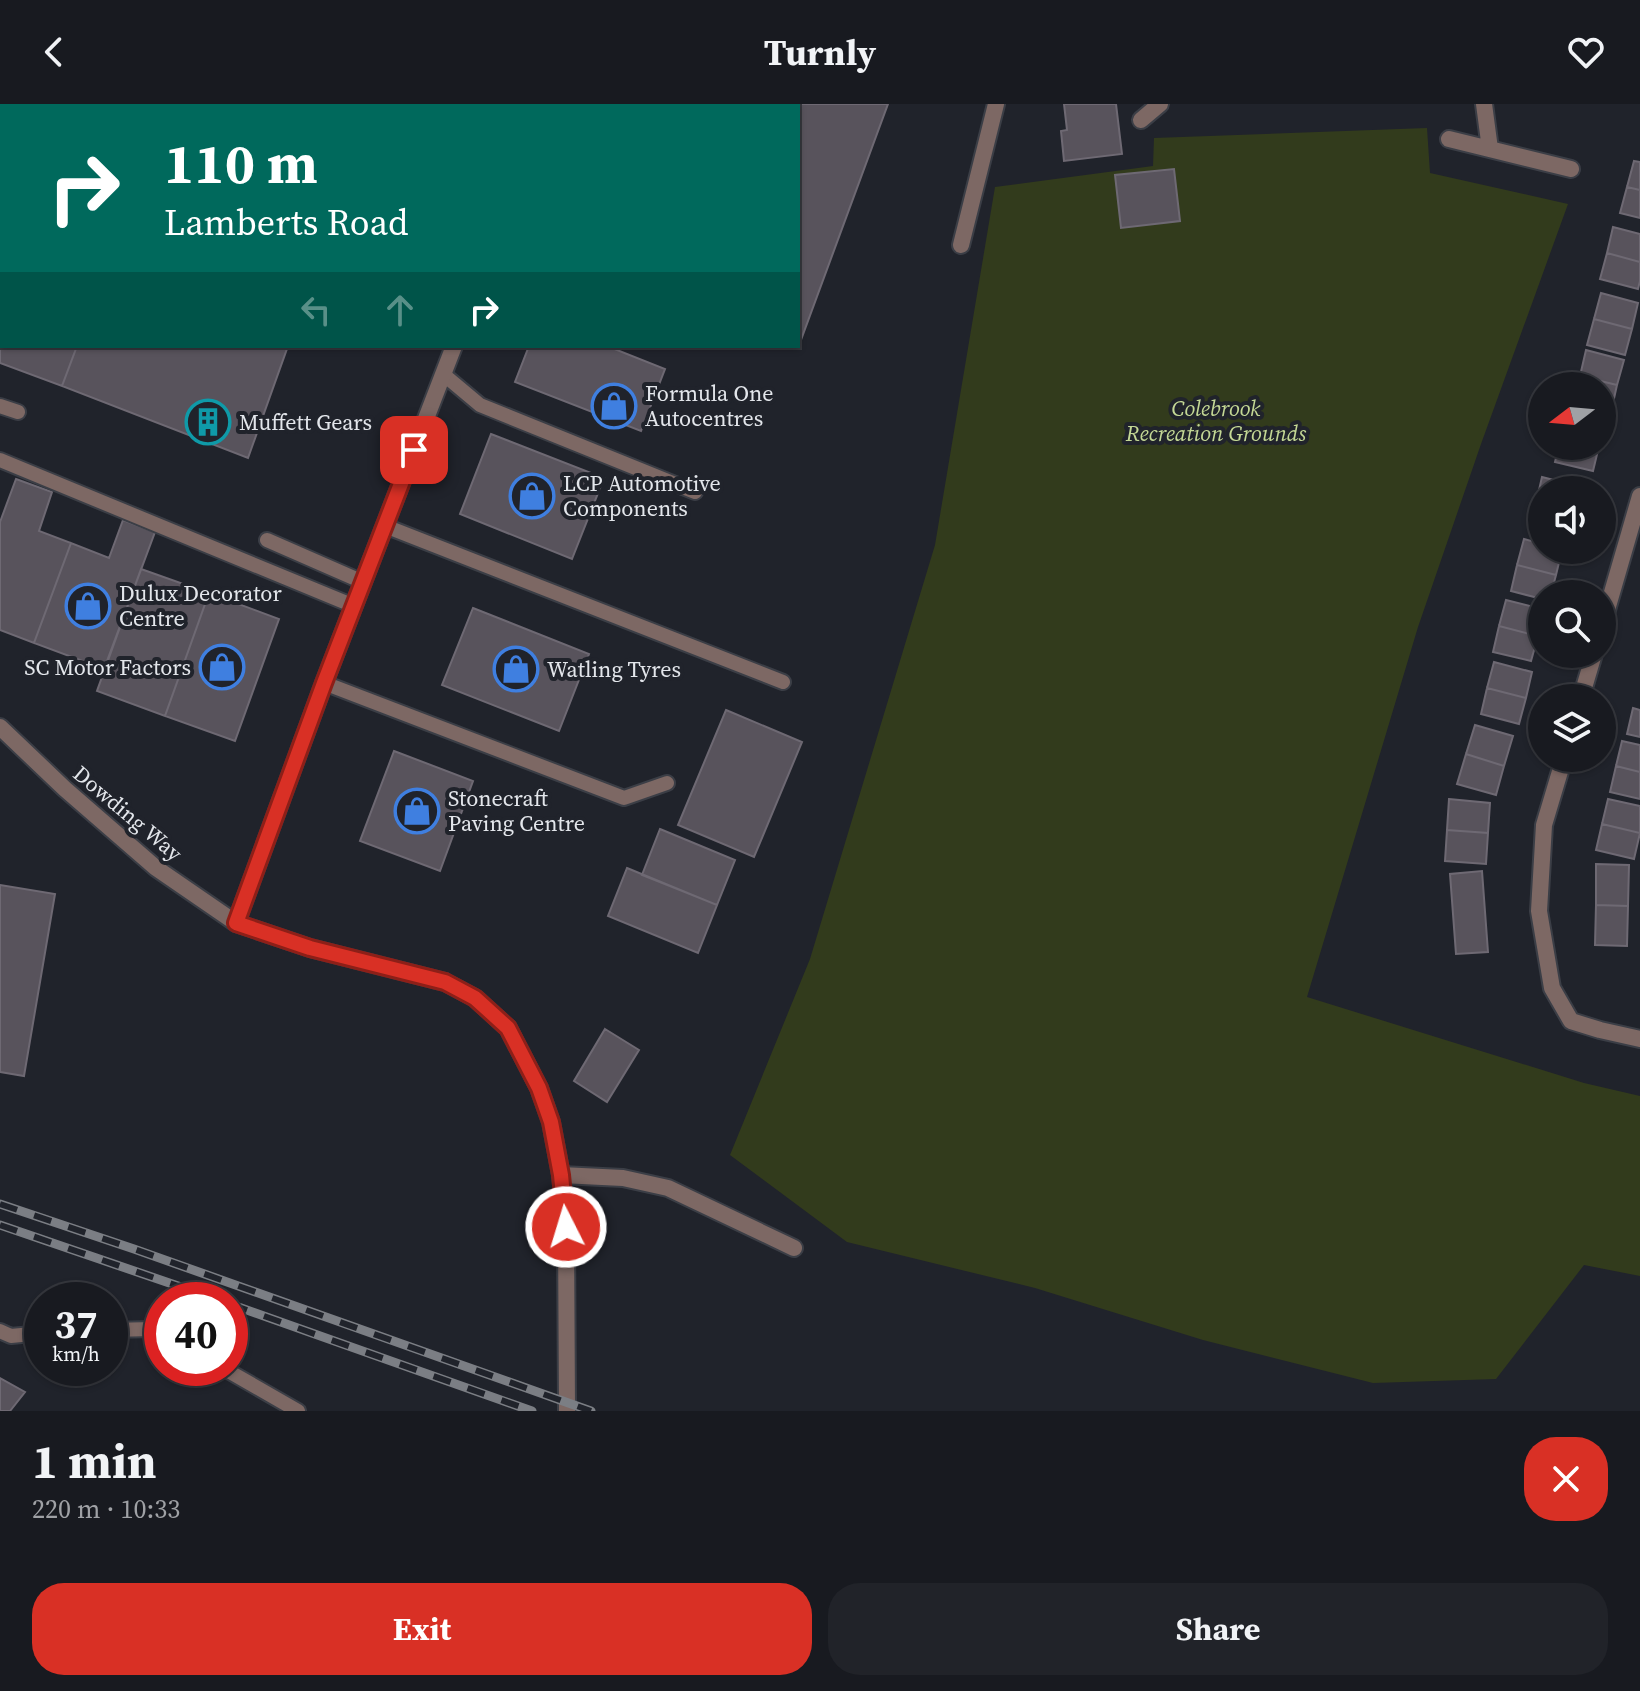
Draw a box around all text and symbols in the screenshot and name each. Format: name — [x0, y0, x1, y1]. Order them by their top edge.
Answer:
text: Turnly — [764, 28, 876, 77]
icon: back — [32, 30, 76, 74]
icon: heart — [1564, 30, 1608, 74]
text: 110 m — [164, 125, 318, 202]
icon: right — [32, 136, 136, 240]
text: Lamberts Road — [164, 198, 408, 247]
icon: left — [294, 288, 338, 332]
icon: ahead — [378, 288, 422, 332]
icon: right — [462, 288, 506, 332]
north arrow — [1528, 372, 1616, 460]
map controls — [1528, 372, 1616, 772]
place label: Formula One Autocentres — [645, 378, 774, 433]
shop icon: Formula One Autocentres — [590, 382, 638, 430]
park label: Colebrook Recreation Grounds — [1125, 393, 1306, 448]
building icon: Muffett Gears — [184, 398, 232, 446]
place label: Muffett Gears — [239, 407, 372, 437]
pin — [380, 416, 448, 484]
icon: arrive — [392, 428, 436, 472]
place label: LCP Automotive Components — [563, 468, 721, 523]
shop icon: LCP Automotive Components — [508, 472, 556, 520]
button: sound — [1528, 476, 1616, 564]
place label: Dulux Decorator Centre — [119, 578, 282, 633]
button: search — [1528, 580, 1616, 668]
shop icon: Dulux Decorator Centre — [64, 582, 112, 630]
shop icon: SC Motor Factors — [198, 643, 246, 691]
shop icon: Watling Tyres — [492, 645, 540, 693]
place label: SC Motor Factors — [24, 652, 191, 682]
place label: Watling Tyres — [547, 654, 681, 684]
button: layers — [1528, 684, 1616, 772]
street label: Dowding Way — [67, 758, 190, 868]
place label: Stonecraft Paving Centre — [448, 783, 585, 838]
shop icon: Stonecraft Paving Centre — [393, 787, 441, 835]
position arrow — [524, 1185, 608, 1269]
speed limit sign: 40 — [144, 1282, 248, 1386]
text: 37 — [54, 1297, 98, 1351]
text: km/h — [52, 1340, 100, 1368]
text: 1 min — [32, 1428, 157, 1494]
button: close — [1524, 1437, 1608, 1521]
text: 220 m · 10:33 — [32, 1491, 180, 1527]
button: Exit — [32, 1583, 812, 1675]
button: Share — [828, 1583, 1608, 1675]

